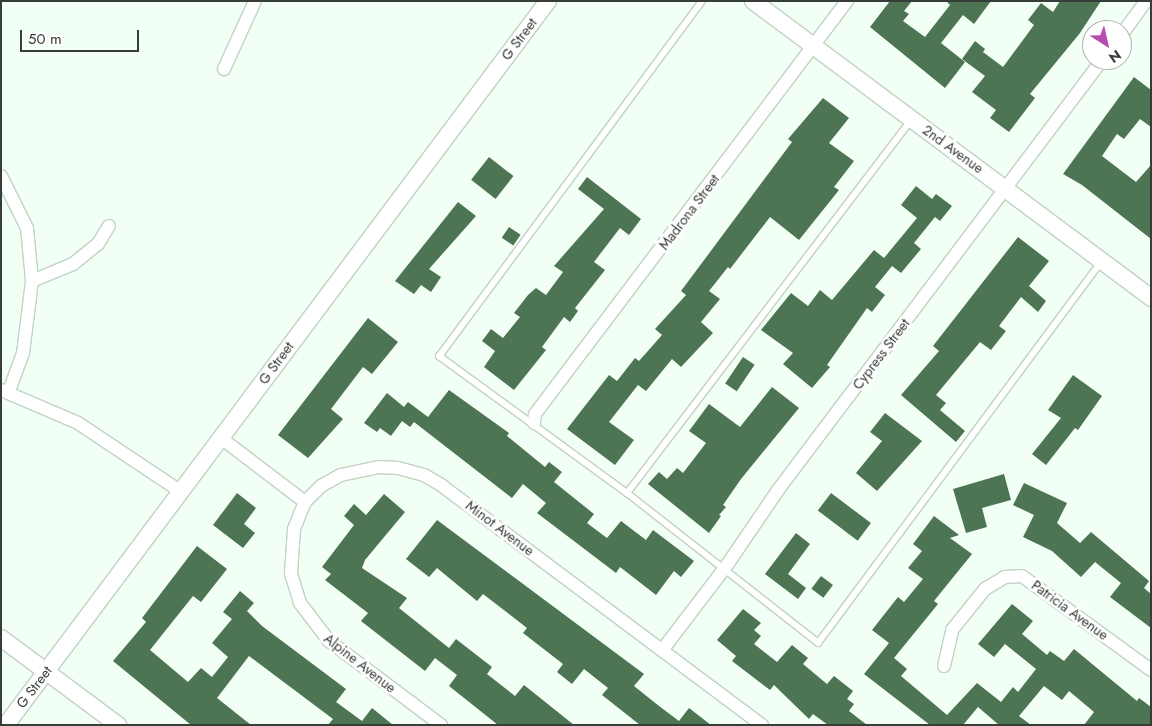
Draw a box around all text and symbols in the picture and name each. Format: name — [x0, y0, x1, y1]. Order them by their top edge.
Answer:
street label: G Street — [498, 15, 540, 63]
scale bar — [22, 20, 141, 52]
north arrow — [1082, 20, 1132, 70]
text: 50 m — [28, 28, 62, 50]
text: N — [1105, 45, 1125, 68]
street label: 2nd Avenue — [919, 121, 987, 177]
street label: Madrona Street — [655, 171, 723, 253]
street label: Cypress Street — [849, 315, 913, 393]
street label: G Street — [255, 338, 297, 388]
street label: Minot Avenue — [463, 497, 537, 559]
street label: Patricia Avenue — [1028, 577, 1112, 643]
street label: Alpine Avenue — [321, 630, 399, 696]
street label: G Street — [13, 663, 55, 711]

